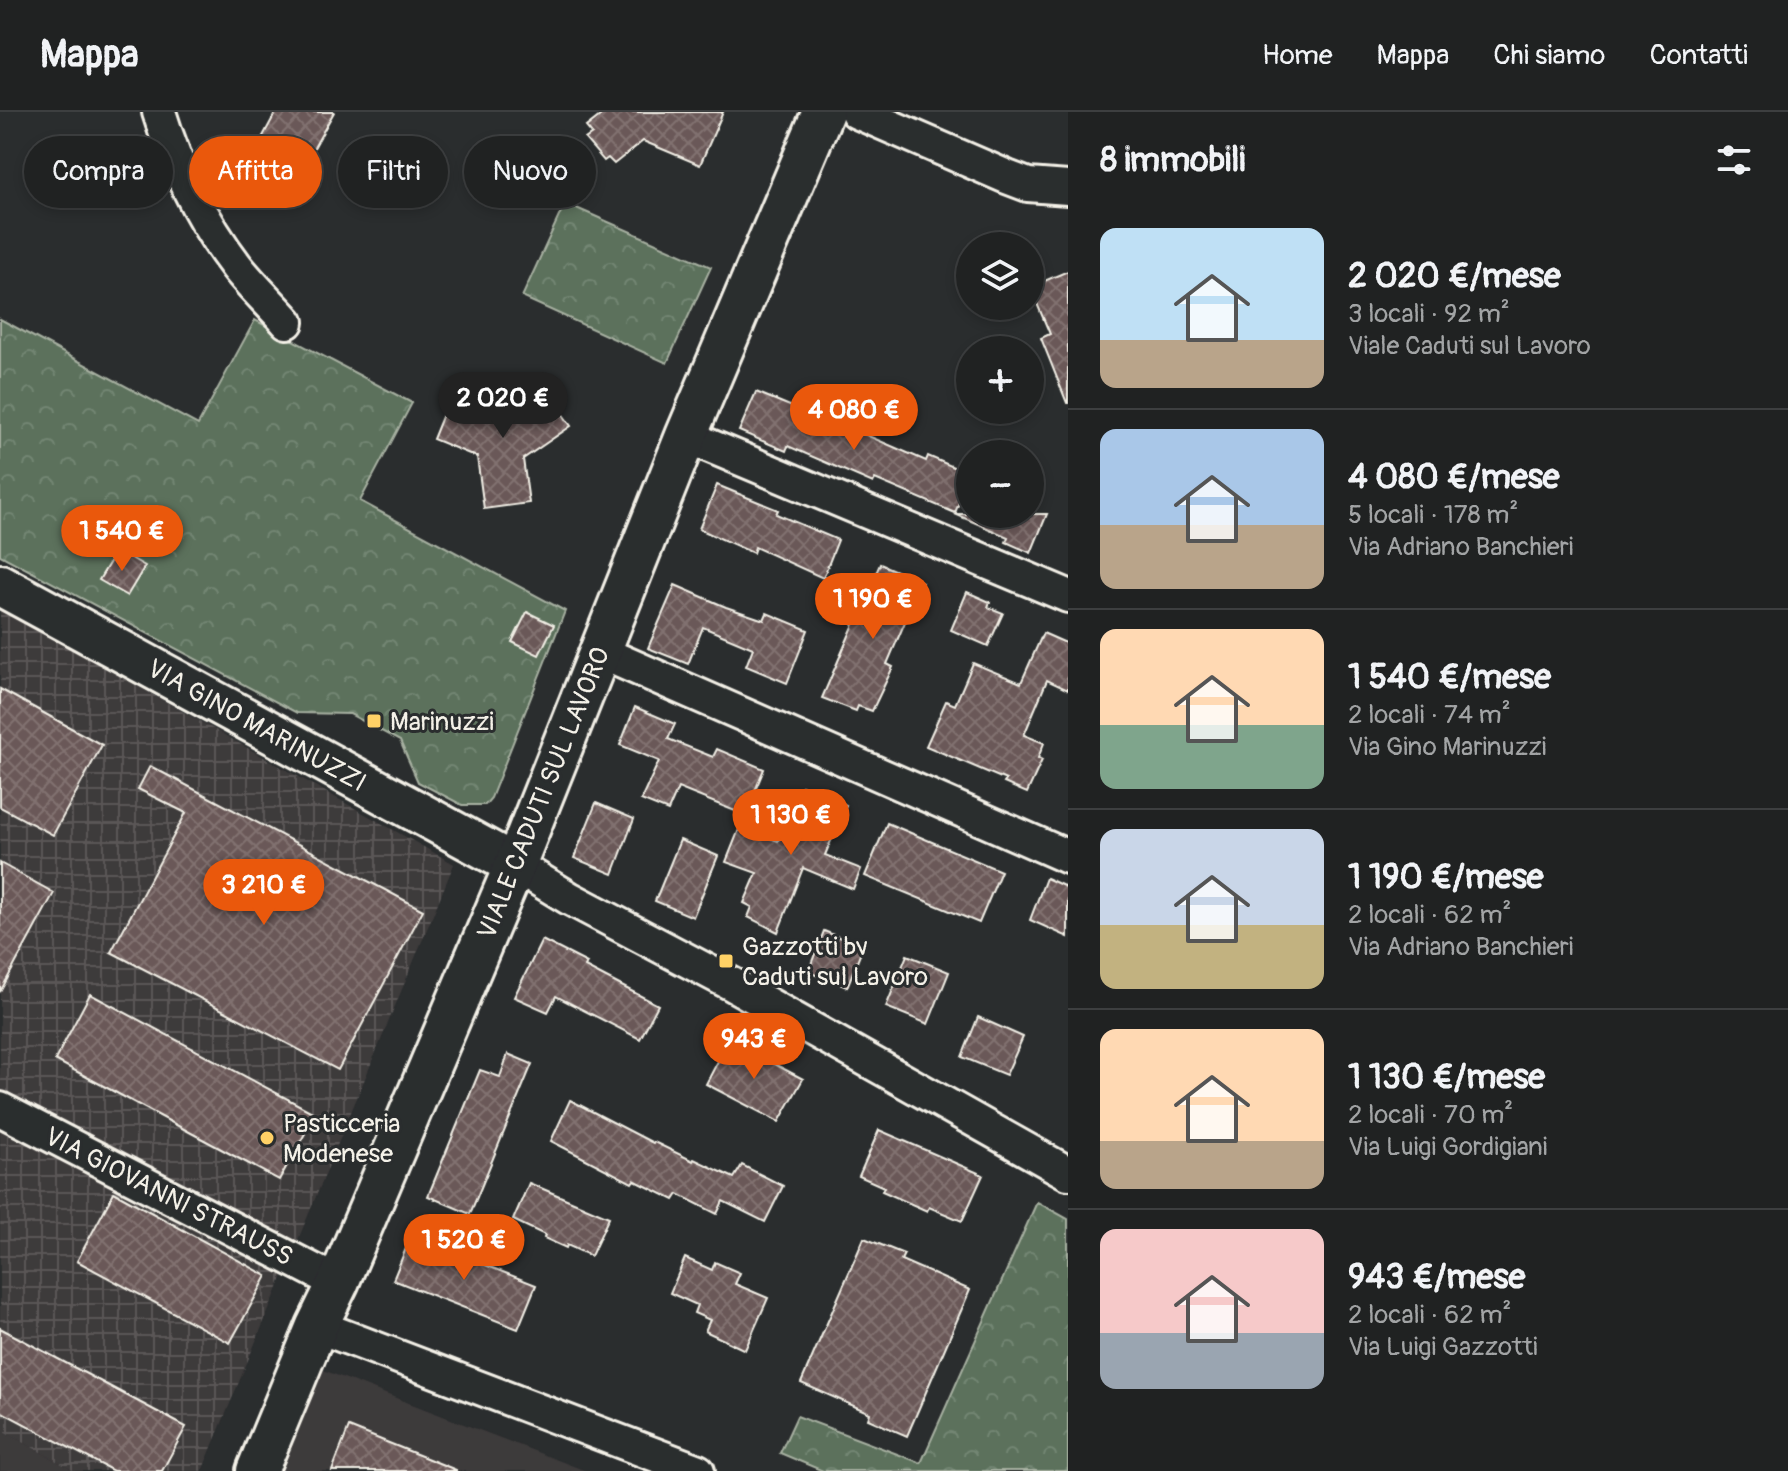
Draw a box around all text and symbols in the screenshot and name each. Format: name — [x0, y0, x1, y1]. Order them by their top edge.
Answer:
text: Mappa — [40, 31, 139, 79]
text: Home — [1262, 38, 1333, 73]
text: Mappa — [1377, 38, 1449, 73]
text: Chi siamo — [1493, 38, 1605, 73]
text: Contatti — [1649, 38, 1748, 73]
chip: Compra — [24, 136, 173, 208]
chip: Affitta — [189, 136, 322, 208]
chip: Filtri — [338, 136, 448, 208]
chip: Nuovo — [464, 136, 596, 208]
icon: filters — [1712, 138, 1756, 182]
text: 8 immobili — [1100, 139, 1245, 182]
map controls — [956, 232, 1044, 528]
button: layers — [956, 232, 1044, 320]
text: 2 020 €/mese — [1348, 255, 1561, 298]
icon: home — [1164, 260, 1260, 356]
text: 3 locali · 92 m² — [1348, 298, 1510, 330]
text: Viale Caduti sul Lavoro — [1348, 330, 1591, 362]
button: + — [956, 336, 1044, 424]
pin: 2 020 € — [429, 372, 577, 440]
text: 2 020 € — [456, 382, 550, 414]
pin: 4 080 € — [780, 384, 928, 452]
text: 4 080 € — [808, 394, 900, 426]
button: − — [956, 440, 1044, 528]
text: 4 080 €/mese — [1348, 456, 1560, 499]
icon: home — [1164, 461, 1260, 557]
text: 5 locali · 178 m² — [1348, 499, 1518, 531]
pin: 1 540 € — [48, 505, 196, 573]
text: 1 540 € — [79, 515, 165, 547]
text: Via Adriano Banchieri — [1348, 531, 1573, 563]
pin: 1 190 € — [799, 573, 947, 641]
text: 1 190 € — [833, 583, 913, 615]
street label: VIALE CADUTI SUL LAVORO — [471, 643, 617, 944]
street label: VIA GINO MARINUZZI — [141, 652, 372, 799]
text: 1 540 €/mese — [1348, 656, 1551, 699]
icon: home — [1164, 661, 1260, 757]
text: 2 locali · 74 m² — [1348, 699, 1511, 731]
place label: Marinuzzi — [390, 706, 494, 738]
marker: Marinuzzi — [365, 712, 383, 730]
text: Via Gino Marinuzzi — [1348, 731, 1546, 763]
pin: 1 130 € — [717, 789, 865, 857]
text: 1 130 € — [750, 799, 832, 831]
text: 1 190 €/mese — [1348, 856, 1544, 899]
pin: 3 210 € — [190, 859, 338, 927]
icon: home — [1164, 861, 1260, 957]
text: 3 210 € — [221, 869, 307, 901]
text: 2 locali · 62 m² — [1348, 899, 1511, 931]
place label: Gazzotti bv Caduti sul Lavoro — [742, 931, 928, 993]
text: Via Adriano Banchieri — [1348, 931, 1573, 963]
marker: Gazzotti bv Caduti sul Lavoro — [717, 952, 735, 970]
pin: 943 € — [698, 1013, 810, 1081]
text: 943 € — [721, 1023, 787, 1055]
text: 1 130 €/mese — [1348, 1056, 1545, 1099]
icon: home — [1164, 1061, 1260, 1157]
text: 2 locali · 70 m² — [1348, 1099, 1513, 1131]
place label: Pasticceria Modenese — [283, 1108, 400, 1170]
street label: VIA GIOVANNI STRAUSS — [39, 1120, 298, 1273]
marker: Pasticceria Modenese — [258, 1129, 276, 1147]
text: Via Luigi Gordigiani — [1348, 1131, 1547, 1163]
pin: 1 520 € — [390, 1214, 538, 1282]
text: 1 520 € — [422, 1224, 507, 1256]
text: 943 €/mese — [1348, 1256, 1525, 1299]
icon: home — [1164, 1261, 1260, 1357]
text: 2 locali · 62 m² — [1348, 1299, 1511, 1331]
text: Via Luigi Gazzotti — [1348, 1331, 1538, 1363]

